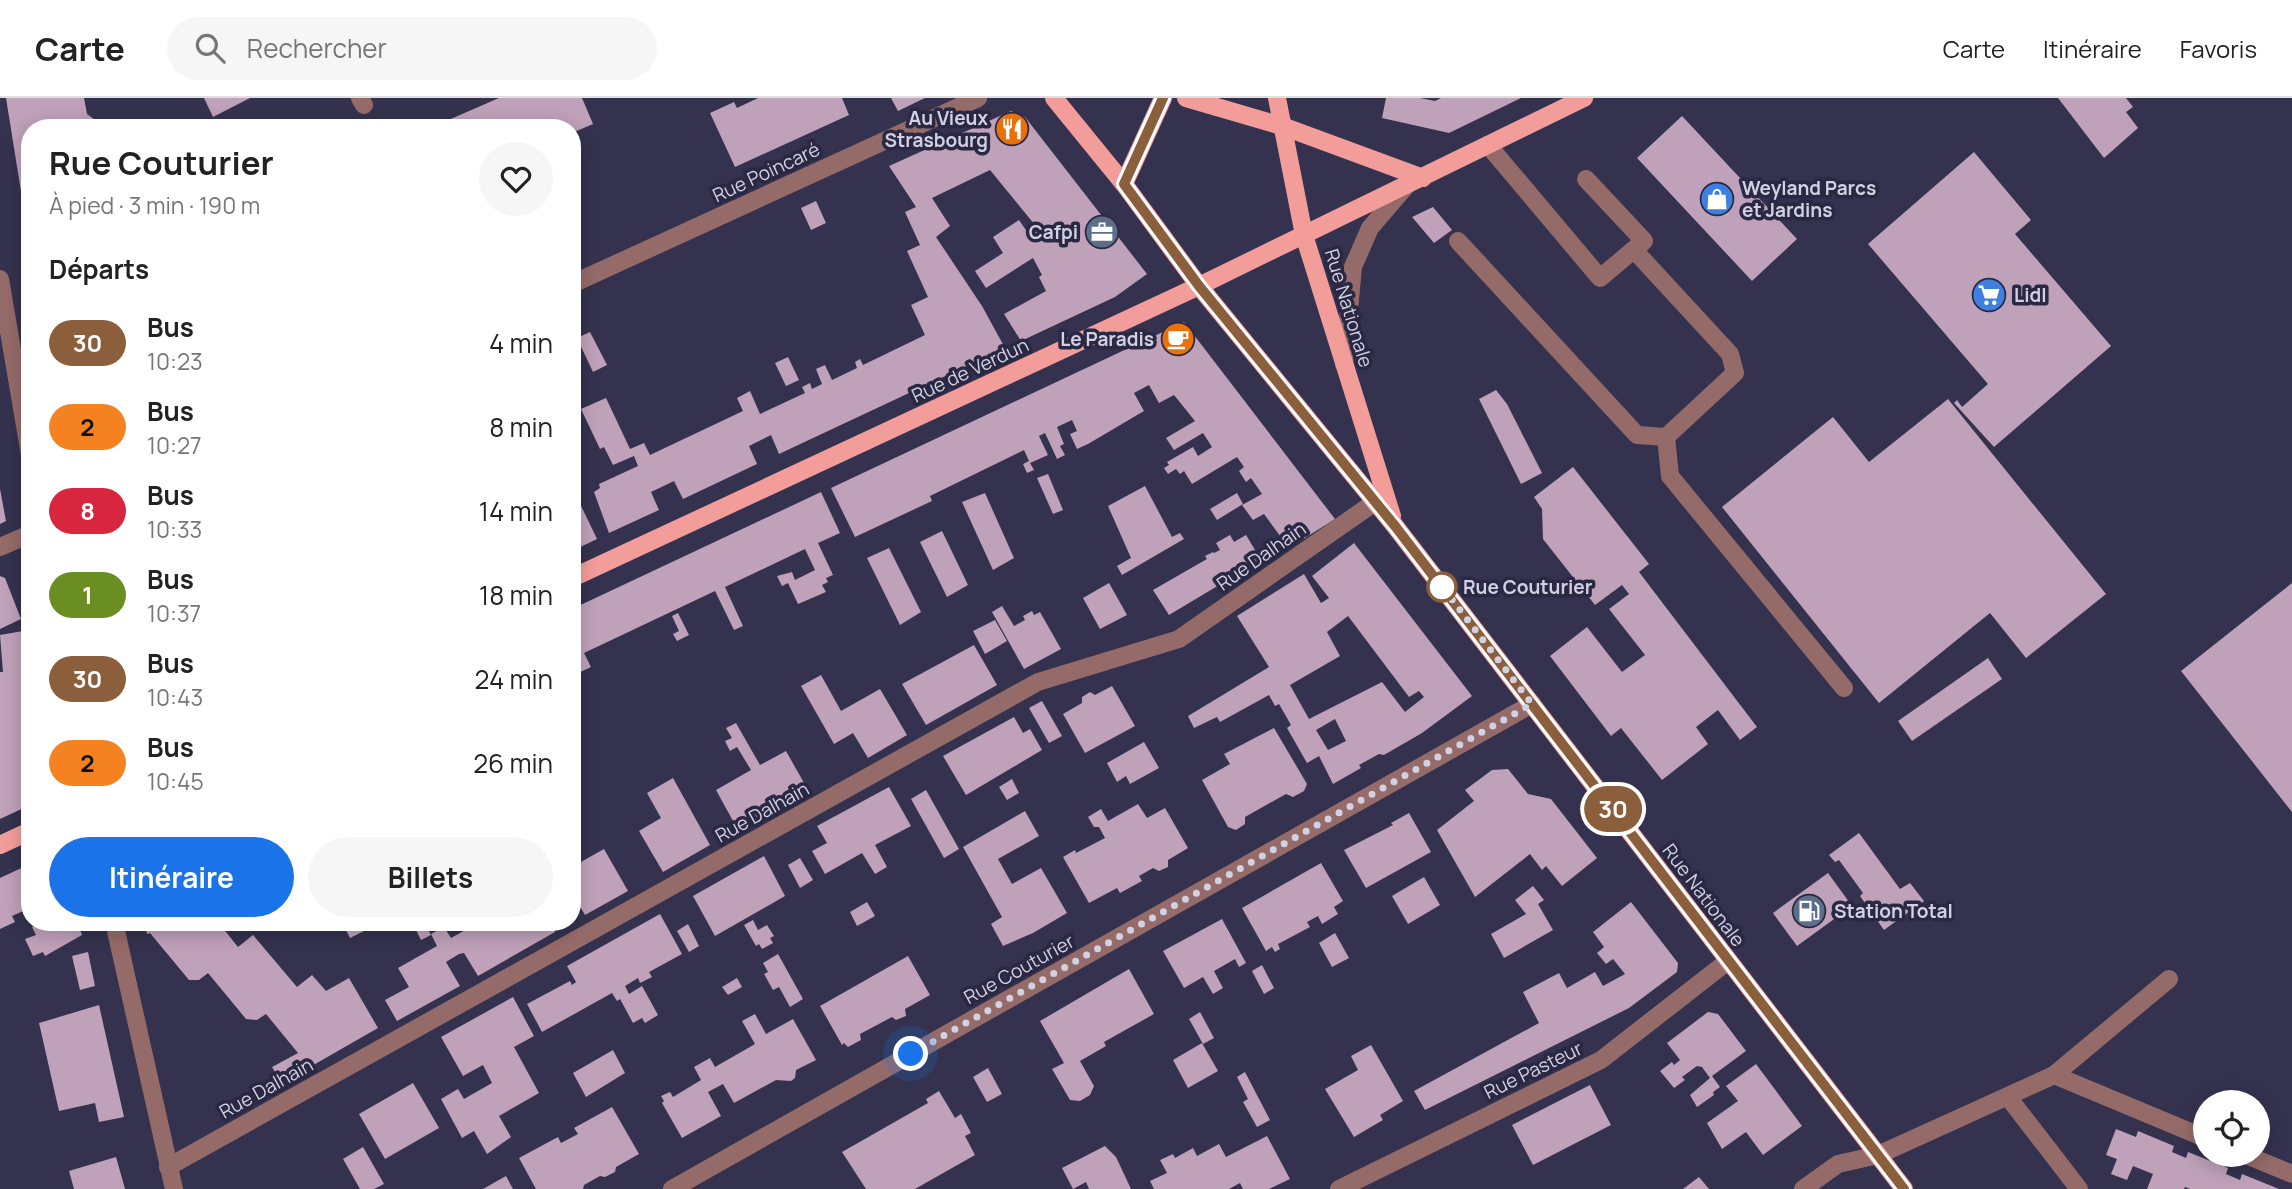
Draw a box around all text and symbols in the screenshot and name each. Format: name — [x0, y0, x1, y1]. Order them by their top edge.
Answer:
search box — [167, 17, 657, 80]
text: Carte — [35, 26, 125, 71]
icon: search — [191, 29, 229, 67]
text: Rechercher — [247, 30, 387, 66]
text: Carte — [1943, 32, 2005, 65]
text: Itinéraire — [2043, 32, 2142, 65]
text: Favoris — [2180, 32, 2257, 65]
place label: Au Vieux Strasbourg — [884, 105, 988, 153]
restaurant icon: Au Vieux Strasbourg — [993, 110, 1031, 148]
street label: Rue Poincaré — [708, 136, 824, 208]
text: Rue Couturier — [49, 140, 274, 185]
button: heart — [479, 142, 553, 216]
place label: Weyland Parcs et Jardins — [1742, 175, 1876, 223]
shop icon: Weyland Parcs et Jardins — [1698, 180, 1736, 218]
text: À pied · 3 min · 190 m — [49, 189, 260, 221]
office icon: Cafpi — [1083, 213, 1121, 251]
place label: Cafpi — [1029, 219, 1078, 245]
street label: Rue Nationale — [1319, 246, 1379, 370]
text: Départs — [49, 251, 149, 287]
supermarket icon: Lidl — [1970, 276, 2008, 314]
place label: Lidl — [2014, 282, 2047, 308]
text: Bus — [147, 309, 194, 345]
cafe icon: Le Paradis — [1159, 320, 1197, 358]
text: 4 min — [489, 325, 553, 361]
text: 30 — [73, 326, 102, 359]
place label: Le Paradis — [1060, 326, 1154, 352]
street label: Rue de Verdun — [907, 332, 1033, 408]
text: 10:23 — [147, 345, 203, 377]
text: Bus — [147, 393, 194, 429]
text: 8 min — [489, 409, 553, 445]
text: 2 — [80, 410, 95, 443]
text: 10:27 — [147, 429, 202, 461]
text: Bus — [147, 477, 194, 513]
text: 14 min — [479, 493, 553, 529]
text: 8 — [80, 494, 95, 527]
text: 10:33 — [147, 513, 202, 545]
street label: Rue Dalhain — [1211, 516, 1311, 596]
text: Bus — [147, 561, 194, 597]
marker: Rue Couturier — [1427, 572, 1457, 602]
place label: Rue Couturier — [1463, 574, 1593, 600]
text: 18 min — [479, 577, 553, 613]
text: 1 — [82, 578, 93, 611]
text: 10:37 — [147, 597, 201, 629]
text: Bus — [147, 645, 194, 681]
text: 24 min — [475, 661, 553, 697]
text: 30 — [73, 662, 102, 695]
text: 10:43 — [147, 681, 203, 713]
text: Bus — [147, 729, 194, 765]
text: 26 min — [473, 745, 553, 781]
text: 2 — [80, 746, 95, 779]
text: 10:45 — [147, 765, 204, 797]
street label: Rue Dalhain — [710, 776, 814, 848]
line badge: 30 — [1582, 786, 1644, 832]
text: 30 — [1598, 792, 1628, 825]
button: Itinéraire — [49, 837, 294, 917]
button: Billets — [308, 837, 553, 917]
street label: Rue Nationale — [1657, 838, 1751, 952]
fuel station icon: Station Total — [1790, 892, 1828, 930]
place label: Station Total — [1834, 898, 1953, 924]
street label: Rue Couturier — [959, 928, 1079, 1010]
street label: Rue Pasteur — [1480, 1035, 1587, 1105]
your location — [893, 1036, 928, 1071]
street label: Rue Dalhain — [214, 1052, 318, 1124]
map controls — [2193, 1090, 2270, 1167]
button: locate — [2193, 1090, 2270, 1167]

